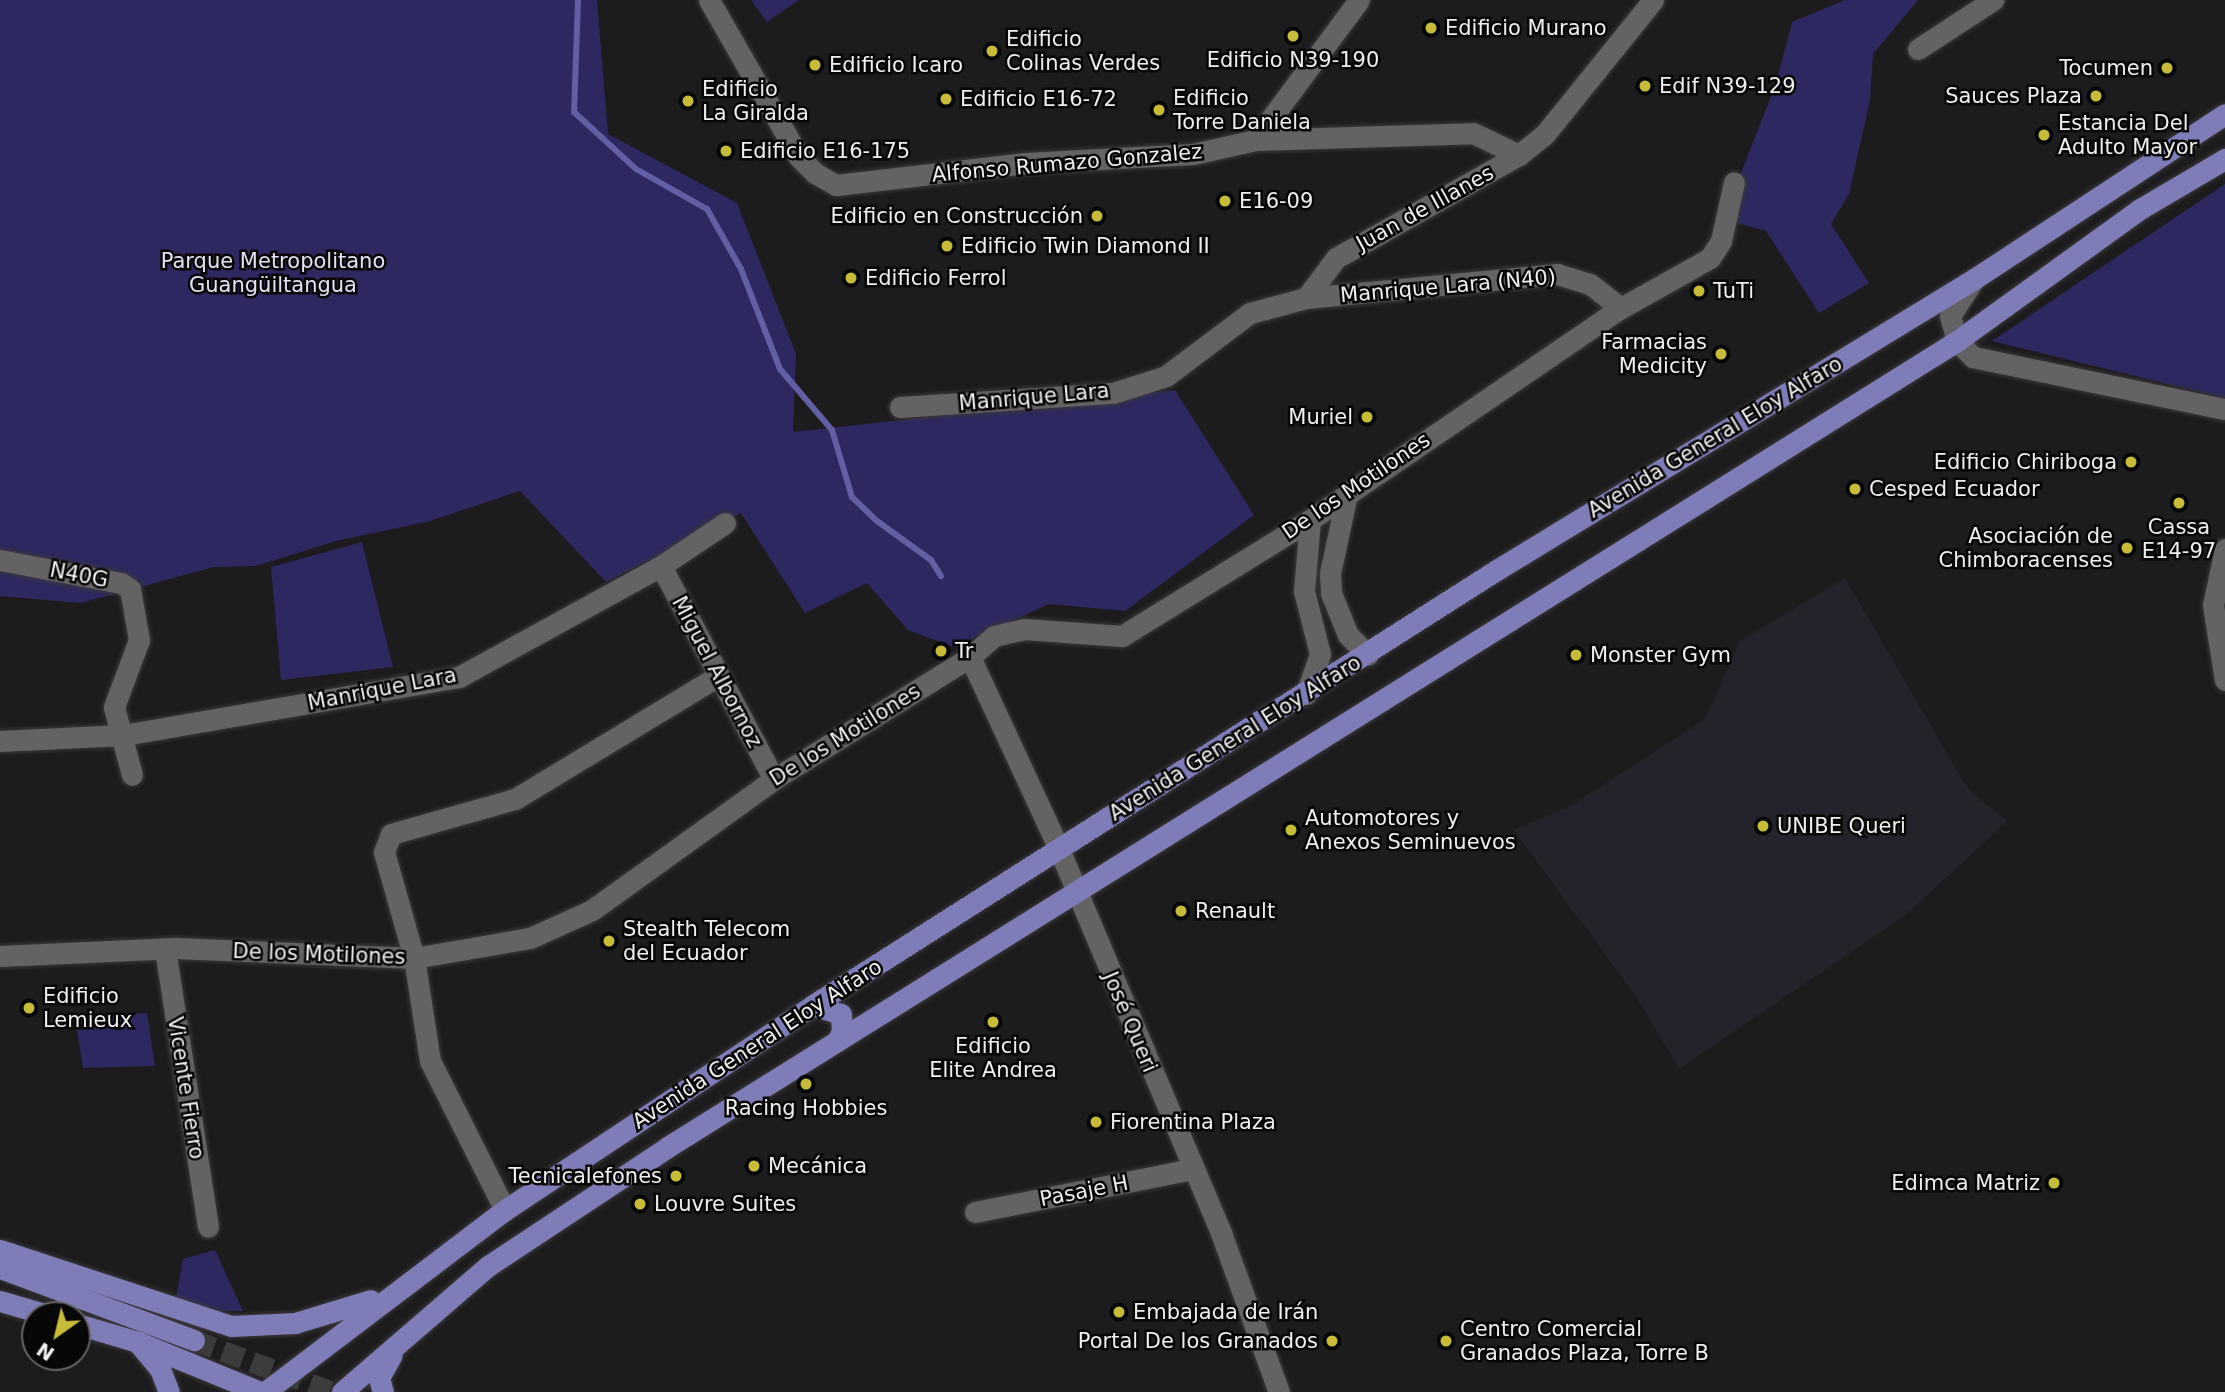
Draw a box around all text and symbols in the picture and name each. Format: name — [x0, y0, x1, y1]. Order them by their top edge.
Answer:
place label: Edificio Murano — [1445, 15, 1607, 41]
marker: Edificio Murano — [1423, 20, 1439, 36]
place label: Edificio Colinas Verdes — [1006, 26, 1160, 76]
marker: Edificio N39-190 — [1285, 28, 1301, 44]
marker: Edificio Colinas Verdes — [984, 43, 1000, 59]
place label: Edificio N39-190 — [1207, 47, 1379, 73]
place label: Edificio Icaro — [829, 52, 963, 78]
place label: Tocumen — [2059, 55, 2153, 81]
marker: Edificio Icaro — [807, 57, 823, 73]
marker: Tocumen — [2159, 60, 2175, 76]
place label: Edif N39-129 — [1659, 73, 1796, 99]
place label: Edificio La Giralda — [702, 76, 809, 126]
marker: Edif N39-129 — [1637, 78, 1653, 94]
place label: Sauces Plaza — [1945, 83, 2082, 109]
place label: Edificio Torre Daniela — [1173, 85, 1311, 135]
place label: Edificio E16-72 — [960, 86, 1117, 112]
marker: Sauces Plaza — [2088, 88, 2104, 104]
marker: Edificio E16-72 — [938, 91, 954, 107]
marker: Edificio La Giralda — [680, 93, 696, 109]
marker: Edificio Torre Daniela — [1151, 102, 1167, 118]
place label: Estancia Del Adulto Mayor — [2058, 110, 2197, 160]
marker: Estancia Del Adulto Mayor — [2036, 127, 2052, 143]
place label: Edificio E16-175 — [740, 138, 910, 164]
street label: Alfonso Rumazo Gonzalez — [931, 139, 1203, 187]
marker: Edificio E16-175 — [718, 143, 734, 159]
street label: Juan de Illanes — [1352, 160, 1498, 256]
place label: E16-09 — [1239, 188, 1313, 214]
marker: E16-09 — [1217, 193, 1233, 209]
place label: Edificio en Construcción — [831, 203, 1083, 229]
marker: Edificio en Construcción — [1089, 208, 1105, 224]
place label: Edificio Twin Diamond II — [961, 233, 1210, 259]
marker: Edificio Twin Diamond II — [939, 238, 955, 254]
park label: Parque Metropolitano Guangüiltangua — [161, 248, 385, 298]
street label: Manrique Lara (N40) — [1339, 264, 1557, 308]
place label: Edificio Ferrol — [865, 265, 1007, 291]
marker: Edificio Ferrol — [843, 270, 859, 286]
place label: TuTi — [1713, 278, 1754, 304]
marker: TuTi — [1691, 283, 1707, 299]
place label: Farmacias Medicity — [1601, 329, 1707, 379]
marker: Farmacias Medicity — [1713, 346, 1729, 362]
street label: Avenida General Eloy Alfaro — [1583, 351, 1847, 523]
street label: Manrique Lara — [958, 378, 1110, 416]
place label: Muriel — [1288, 404, 1353, 430]
marker: Muriel — [1359, 409, 1375, 425]
street label: De los Motilones — [1277, 427, 1435, 545]
place label: Edificio Chiriboga — [1934, 449, 2117, 475]
marker: Edificio Chiriboga — [2123, 454, 2139, 470]
place label: Cesped Ecuador — [1869, 476, 2040, 502]
marker: Cesped Ecuador — [1847, 481, 1863, 497]
marker: Cassa E14-97 — [2171, 495, 2187, 511]
place label: Cassa E14-97 — [2142, 514, 2216, 564]
place label: Asociación de Chimboracenses — [1938, 523, 2113, 573]
marker: Asociación de Chimboracenses — [2119, 540, 2135, 556]
street label: N40G — [48, 557, 110, 593]
street label: Miguel Albornoz — [666, 592, 768, 752]
place label: Tr — [955, 638, 973, 664]
place label: Monster Gym — [1590, 642, 1731, 668]
marker: Tr — [933, 643, 949, 659]
marker: Monster Gym — [1568, 647, 1584, 663]
street label: Avenida General Eloy Alfaro — [1104, 650, 1366, 826]
street label: Manrique Lara — [305, 662, 459, 716]
street label: De los Motilones — [765, 678, 925, 792]
place label: Automotores y Anexos Seminuevos — [1305, 805, 1516, 855]
place label: UNIBE Queri — [1777, 813, 1906, 839]
marker: UNIBE Queri — [1755, 818, 1771, 834]
marker: Automotores y Anexos Seminuevos — [1283, 822, 1299, 838]
place label: Renault — [1195, 898, 1275, 924]
marker: Renault — [1173, 903, 1189, 919]
place label: Stealth Telecom del Ecuador — [623, 916, 790, 966]
marker: Stealth Telecom del Ecuador — [601, 933, 617, 949]
street label: De los Motilones — [232, 938, 406, 970]
street label: Avenida General Eloy Alfaro — [627, 954, 887, 1134]
street label: José Queri — [1098, 968, 1162, 1076]
place label: Edificio Lemieux — [43, 983, 132, 1033]
marker: Edificio Lemieux — [21, 1000, 37, 1016]
marker: Edificio Elite Andrea — [985, 1014, 1001, 1030]
street label: Vicente Fierro — [162, 1015, 210, 1161]
place label: Edificio Elite Andrea — [929, 1033, 1057, 1083]
marker: Racing Hobbies — [798, 1076, 814, 1092]
place label: Racing Hobbies — [725, 1095, 887, 1121]
place label: Fiorentina Plaza — [1110, 1109, 1276, 1135]
marker: Fiorentina Plaza — [1088, 1114, 1104, 1130]
place label: Mecánica — [768, 1153, 867, 1179]
marker: Mecánica — [746, 1158, 762, 1174]
place label: Tecnicalefones — [509, 1163, 662, 1189]
marker: Tecnicalefones — [668, 1168, 684, 1184]
street label: Pasaje H — [1038, 1170, 1130, 1212]
place label: Edimca Matriz — [1891, 1170, 2040, 1196]
marker: Edimca Matriz — [2046, 1175, 2062, 1191]
place label: Louvre Suites — [654, 1191, 796, 1217]
marker: Louvre Suites — [632, 1196, 648, 1212]
place label: Embajada de Irán — [1133, 1299, 1318, 1325]
north arrow — [21, 1301, 91, 1371]
marker: Embajada de Irán — [1111, 1304, 1127, 1320]
place label: Centro Comercial Granados Plaza, Torre B — [1460, 1316, 1709, 1366]
place label: Portal De los Granados — [1078, 1328, 1318, 1354]
marker: Portal De los Granados — [1324, 1333, 1340, 1349]
marker: Centro Comercial Granados Plaza, Torre B — [1438, 1333, 1454, 1349]
text: N — [33, 1338, 58, 1365]

